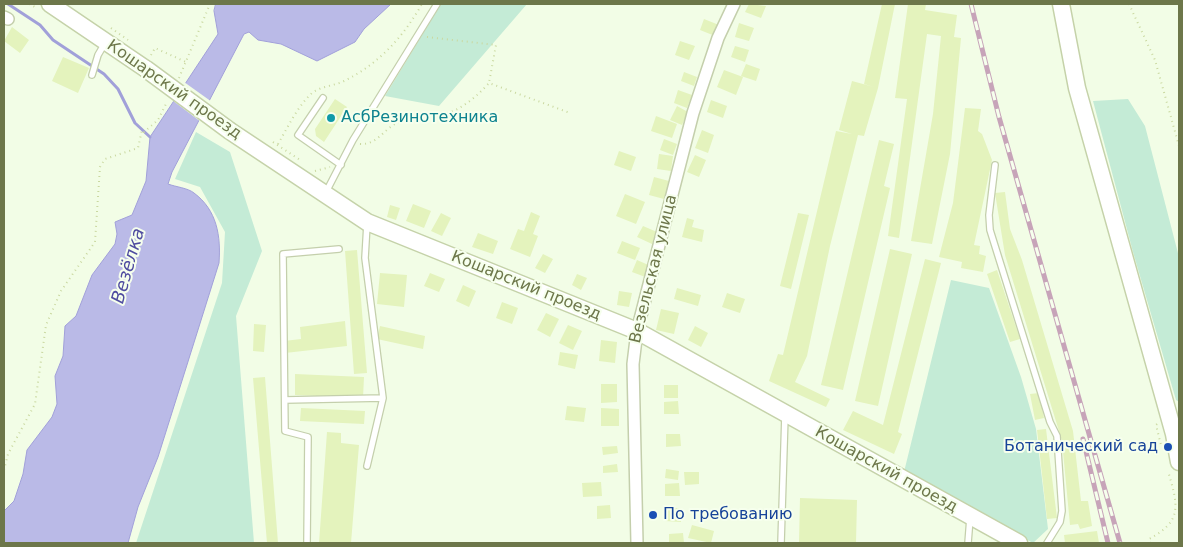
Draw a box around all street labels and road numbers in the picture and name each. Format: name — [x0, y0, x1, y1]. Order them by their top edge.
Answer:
street label: Кошарский проезд — [103, 36, 245, 144]
street label: Везельская улица — [626, 193, 682, 345]
street label: Кошарский проезд — [448, 247, 604, 325]
street label: Кошарский проезд — [811, 423, 961, 517]

